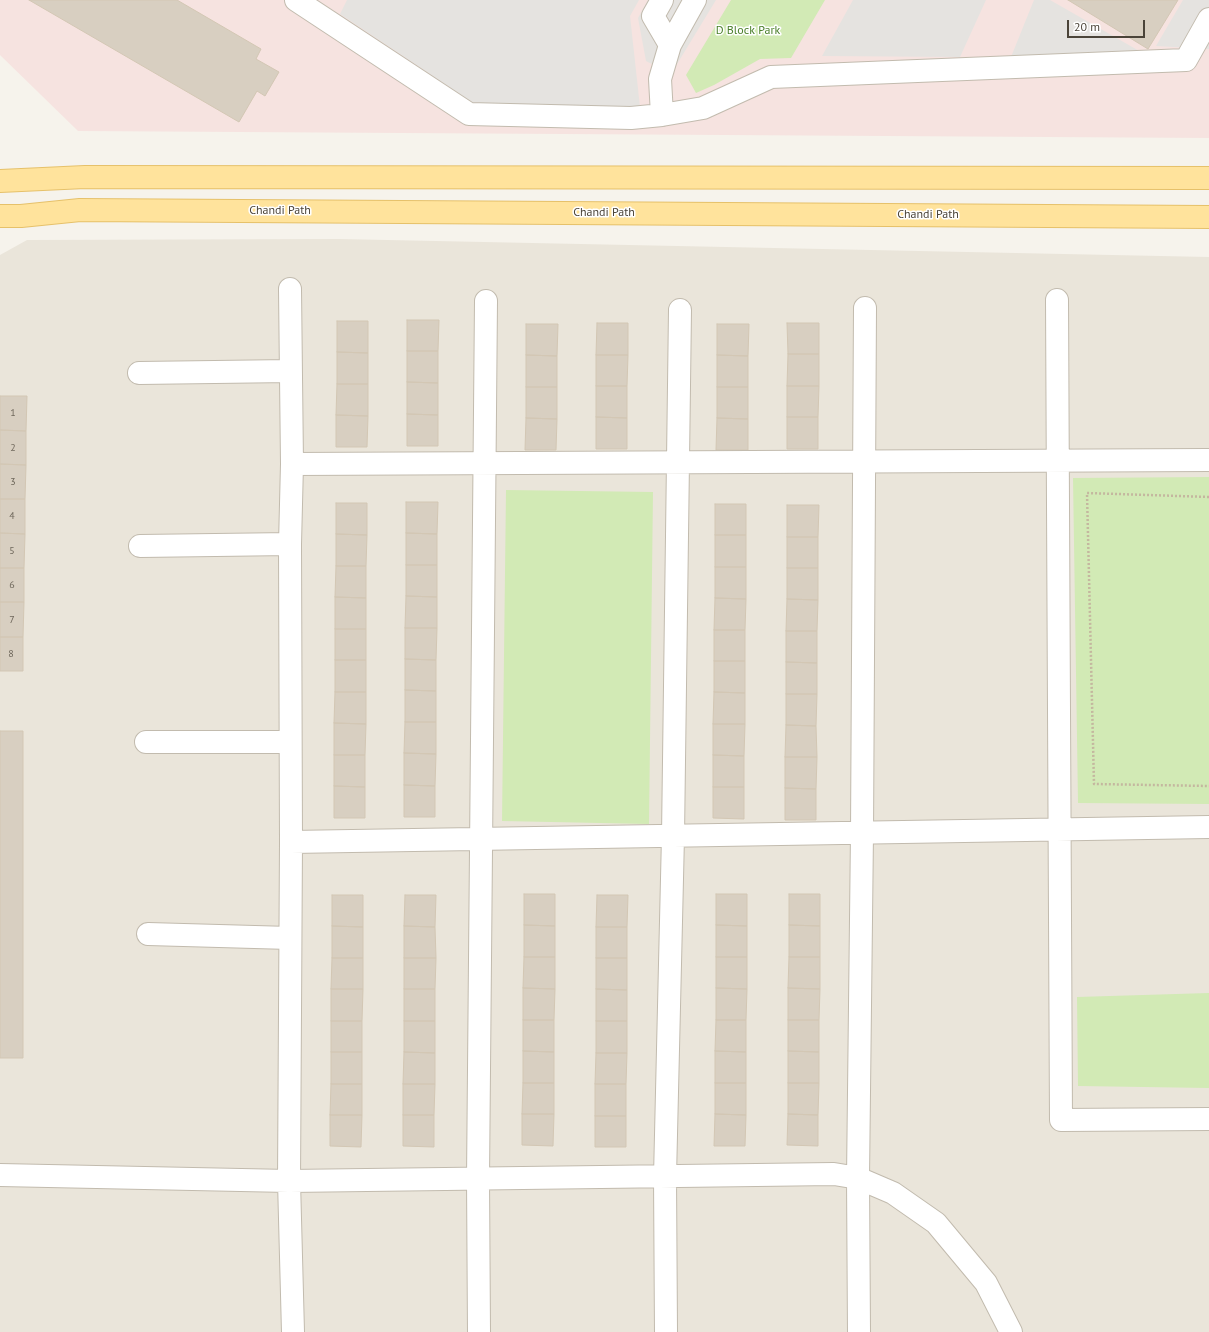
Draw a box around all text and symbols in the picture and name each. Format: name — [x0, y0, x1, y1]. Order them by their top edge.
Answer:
scale bar — [1069, 12, 1147, 38]
text: 20 m — [1074, 19, 1100, 34]
park label: D Block Park — [716, 24, 780, 38]
street label: Chandi Path — [249, 204, 311, 218]
street label: Chandi Path — [573, 206, 635, 220]
street label: Chandi Path — [897, 208, 959, 222]
house number: 1 — [10, 407, 16, 419]
house number: 2 — [10, 442, 16, 454]
house number: 3 — [10, 476, 16, 488]
house number: 4 — [9, 510, 15, 522]
house number: 5 — [9, 545, 15, 557]
house number: 6 — [9, 579, 15, 591]
house number: 7 — [9, 614, 15, 626]
house number: 8 — [8, 648, 14, 660]

